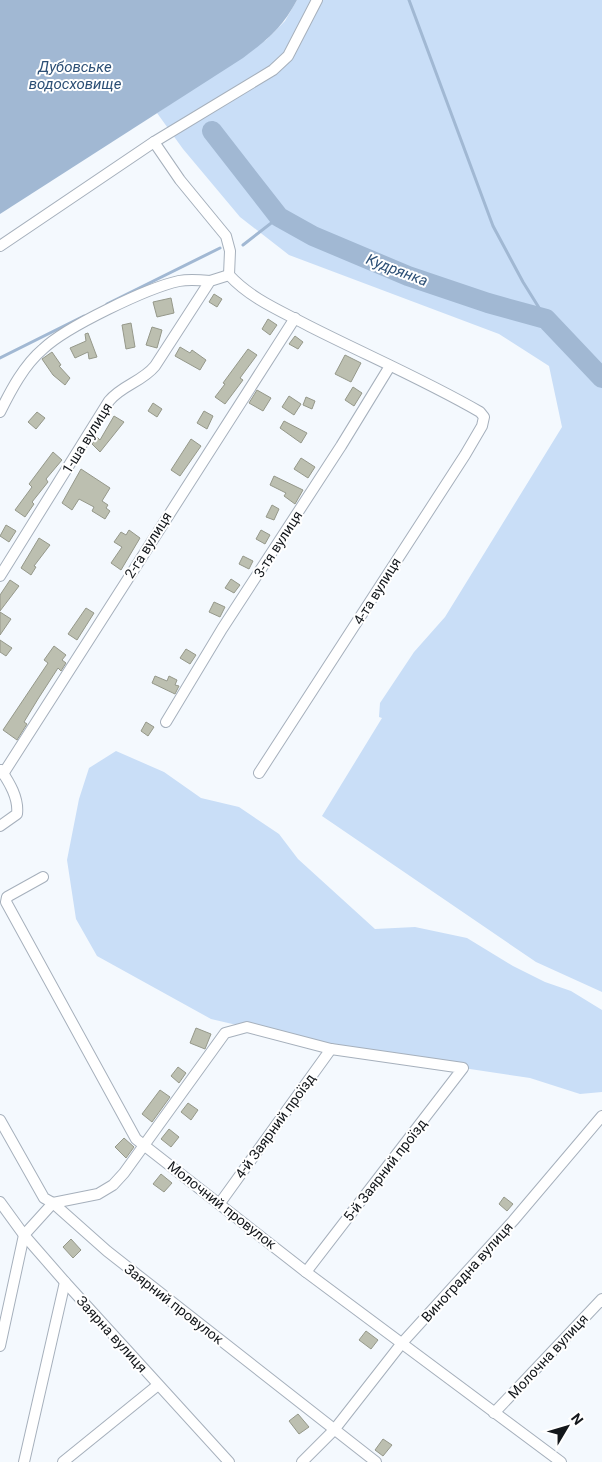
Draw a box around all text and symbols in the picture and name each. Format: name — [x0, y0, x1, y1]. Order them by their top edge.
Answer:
water label: Дубовське водосховище — [29, 58, 122, 93]
water label: Кудрянка — [364, 250, 430, 290]
street label: 1-ша вулиця — [59, 400, 115, 476]
street label: 3-тя вулиця — [251, 508, 305, 580]
street label: 2-га вулиця — [121, 509, 175, 581]
street label: 4-та вулиця — [350, 555, 404, 627]
street label: 4-й Заярний проїзд — [232, 1070, 319, 1181]
street label: 5-й Заярний проїзд — [340, 1115, 430, 1224]
street label: Молочний провулок — [165, 1158, 280, 1253]
street label: Виноградна вулиця — [418, 1219, 516, 1325]
street label: Заярний провулок — [121, 1260, 227, 1348]
street label: Заярна вулиця — [74, 1293, 150, 1375]
street label: Молочна вулиця — [505, 1311, 591, 1401]
north arrow — [542, 1402, 592, 1452]
text: N — [568, 1410, 587, 1428]

